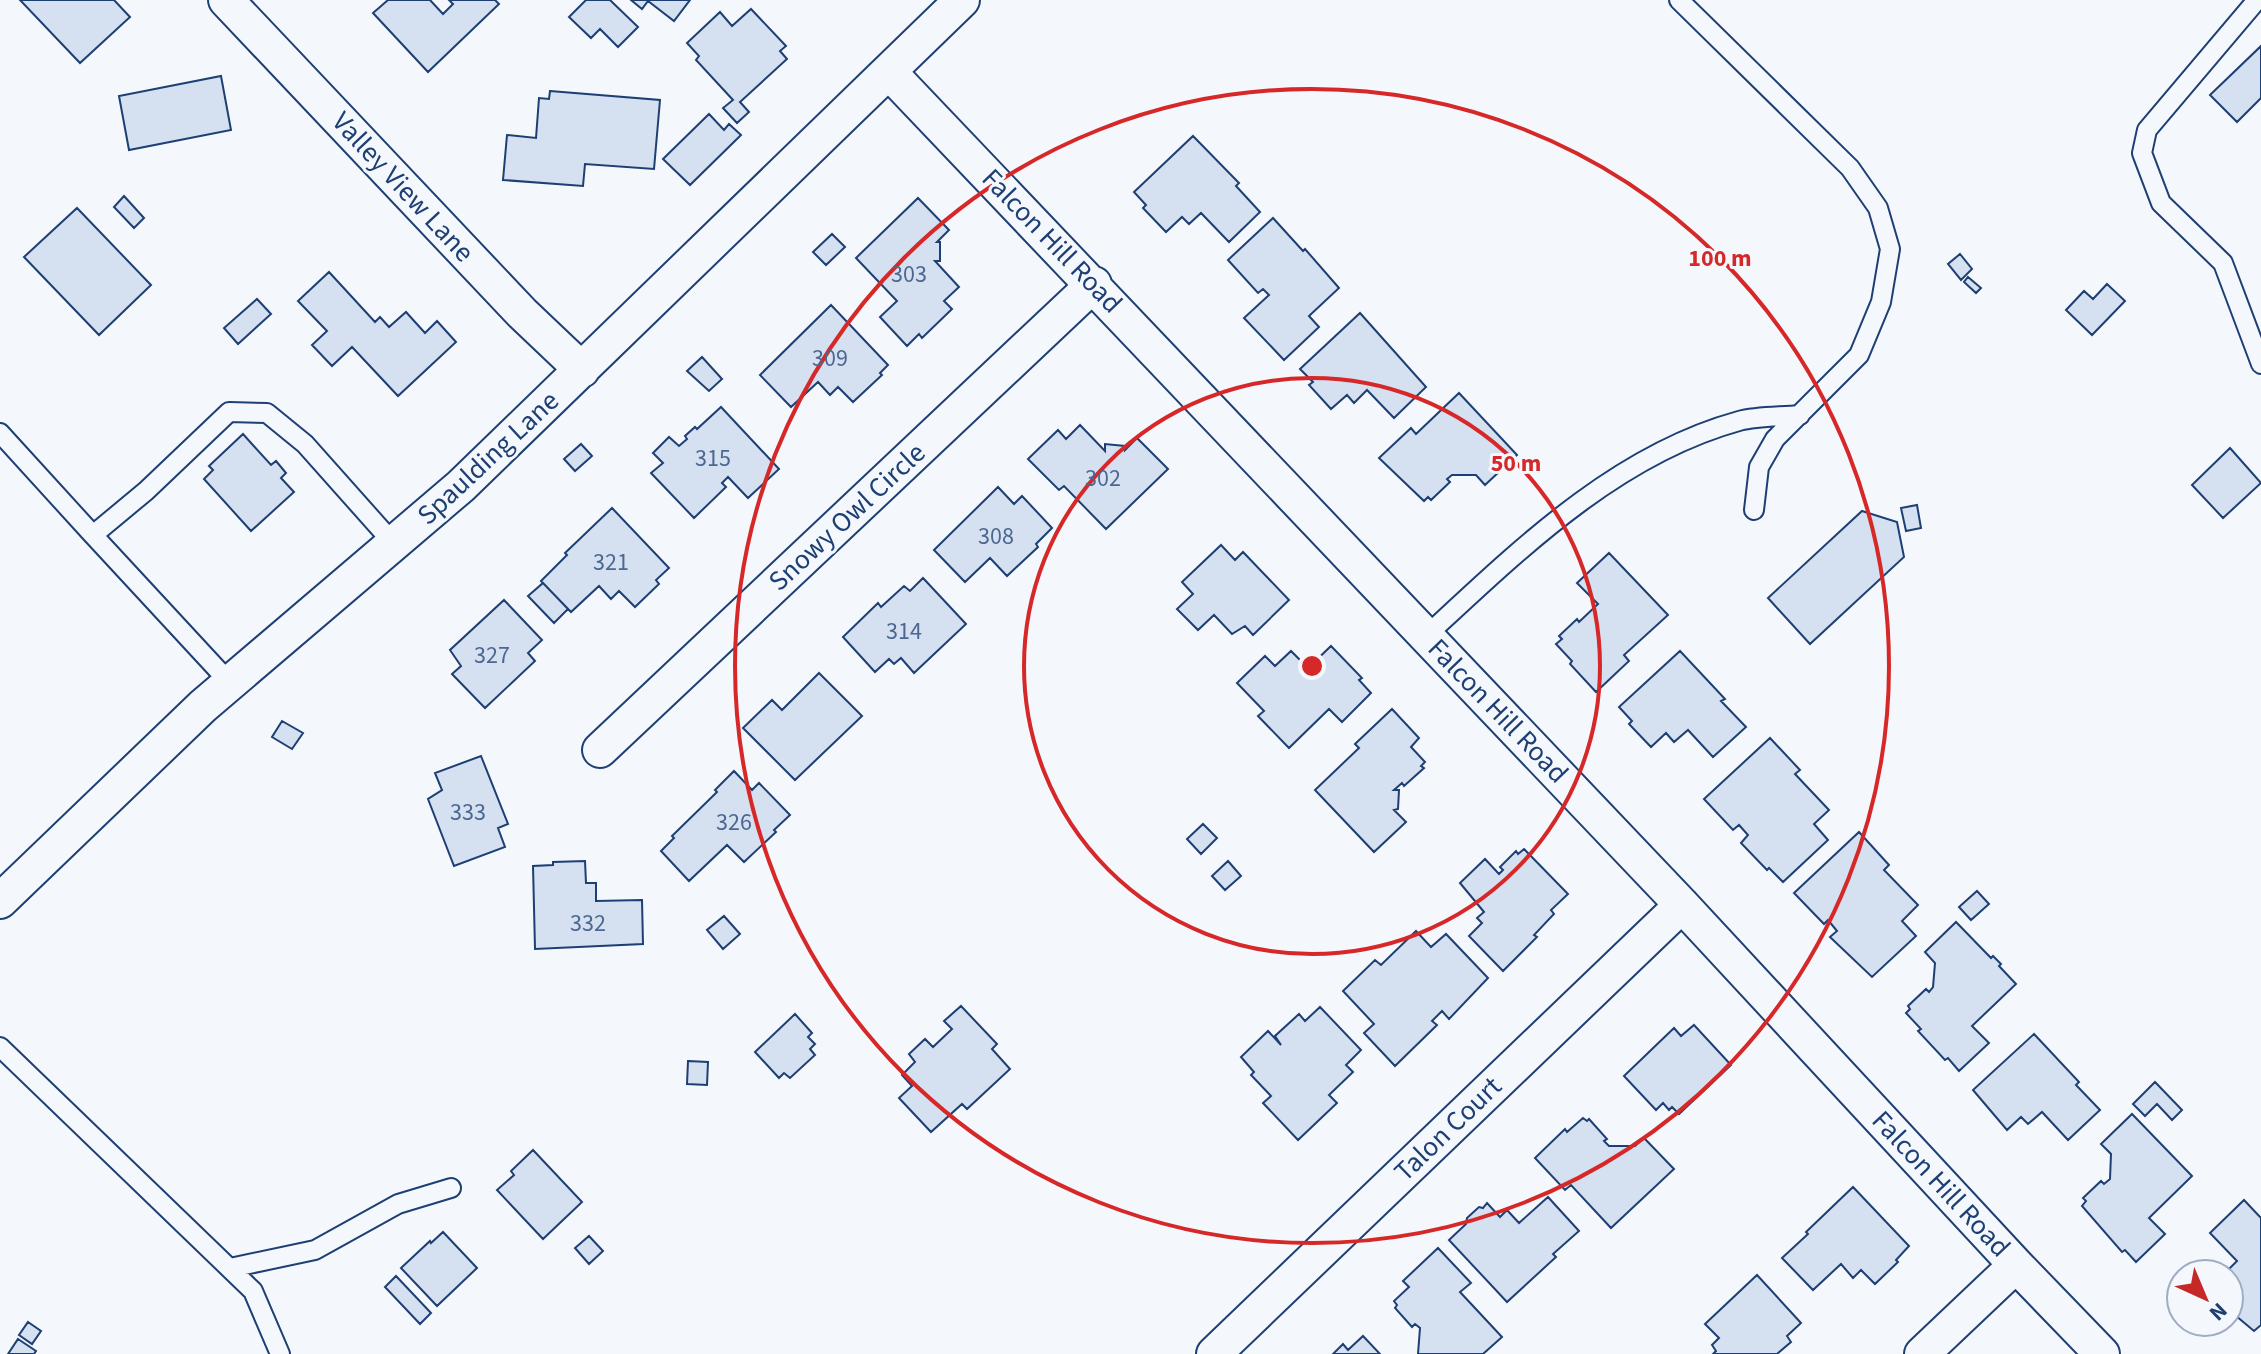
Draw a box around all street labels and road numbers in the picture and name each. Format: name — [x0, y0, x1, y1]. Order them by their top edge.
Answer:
street label: Valley View Lane — [323, 103, 483, 271]
street label: Falcon Hill Road — [972, 160, 1132, 322]
street label: Spaulding Lane — [408, 382, 568, 534]
street label: Snowy Owl Circle — [760, 434, 934, 600]
street label: Falcon Hill Road — [1418, 630, 1578, 792]
street label: Talon Court — [1385, 1067, 1511, 1191]
street label: Falcon Hill Road — [1862, 1102, 2020, 1266]

